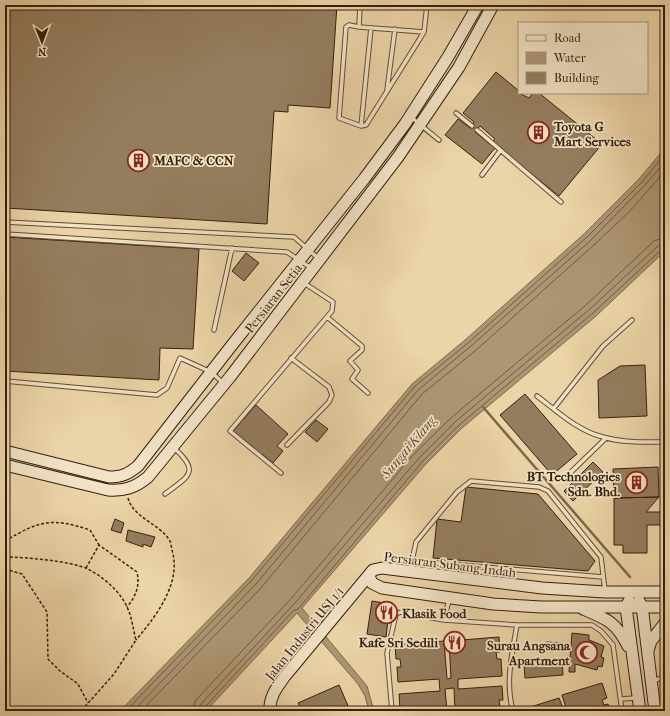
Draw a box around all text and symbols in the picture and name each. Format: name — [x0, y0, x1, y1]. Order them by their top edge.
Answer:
north arrow — [22, 22, 62, 62]
legend — [518, 22, 648, 94]
text: Road — [554, 31, 581, 45]
text: N — [37, 45, 46, 58]
text: Water — [553, 51, 587, 65]
text: Building — [554, 71, 599, 85]
place label: Toyota G Mart Services — [553, 119, 631, 149]
building icon: Toyota G Mart Services — [526, 120, 552, 146]
building icon: MAFC & CCN — [125, 147, 151, 173]
place label: MAFC & CCN — [153, 153, 234, 168]
street label: Persiaran Setia — [242, 260, 306, 336]
water label: Sungai Klang — [377, 412, 440, 483]
place label: BT Technologies Sdn. Bhd. — [527, 469, 620, 499]
building icon: BT Technologies Sdn. Bhd. — [623, 470, 649, 496]
street label: Persiaran Subang Indah — [383, 549, 518, 580]
street label: Jalan Industri USJ 1/1 — [261, 584, 347, 684]
restaurant icon: Klasik Food — [374, 600, 400, 626]
place label: Klasik Food — [402, 606, 467, 621]
restaurant icon: Kafe Sri Sedili — [441, 629, 467, 655]
place label: Kafe Sri Sedili — [359, 635, 438, 650]
place label: Surau Angsana Apartment — [487, 638, 571, 669]
mosque icon: Surau Angsana Apartment — [573, 639, 599, 665]

